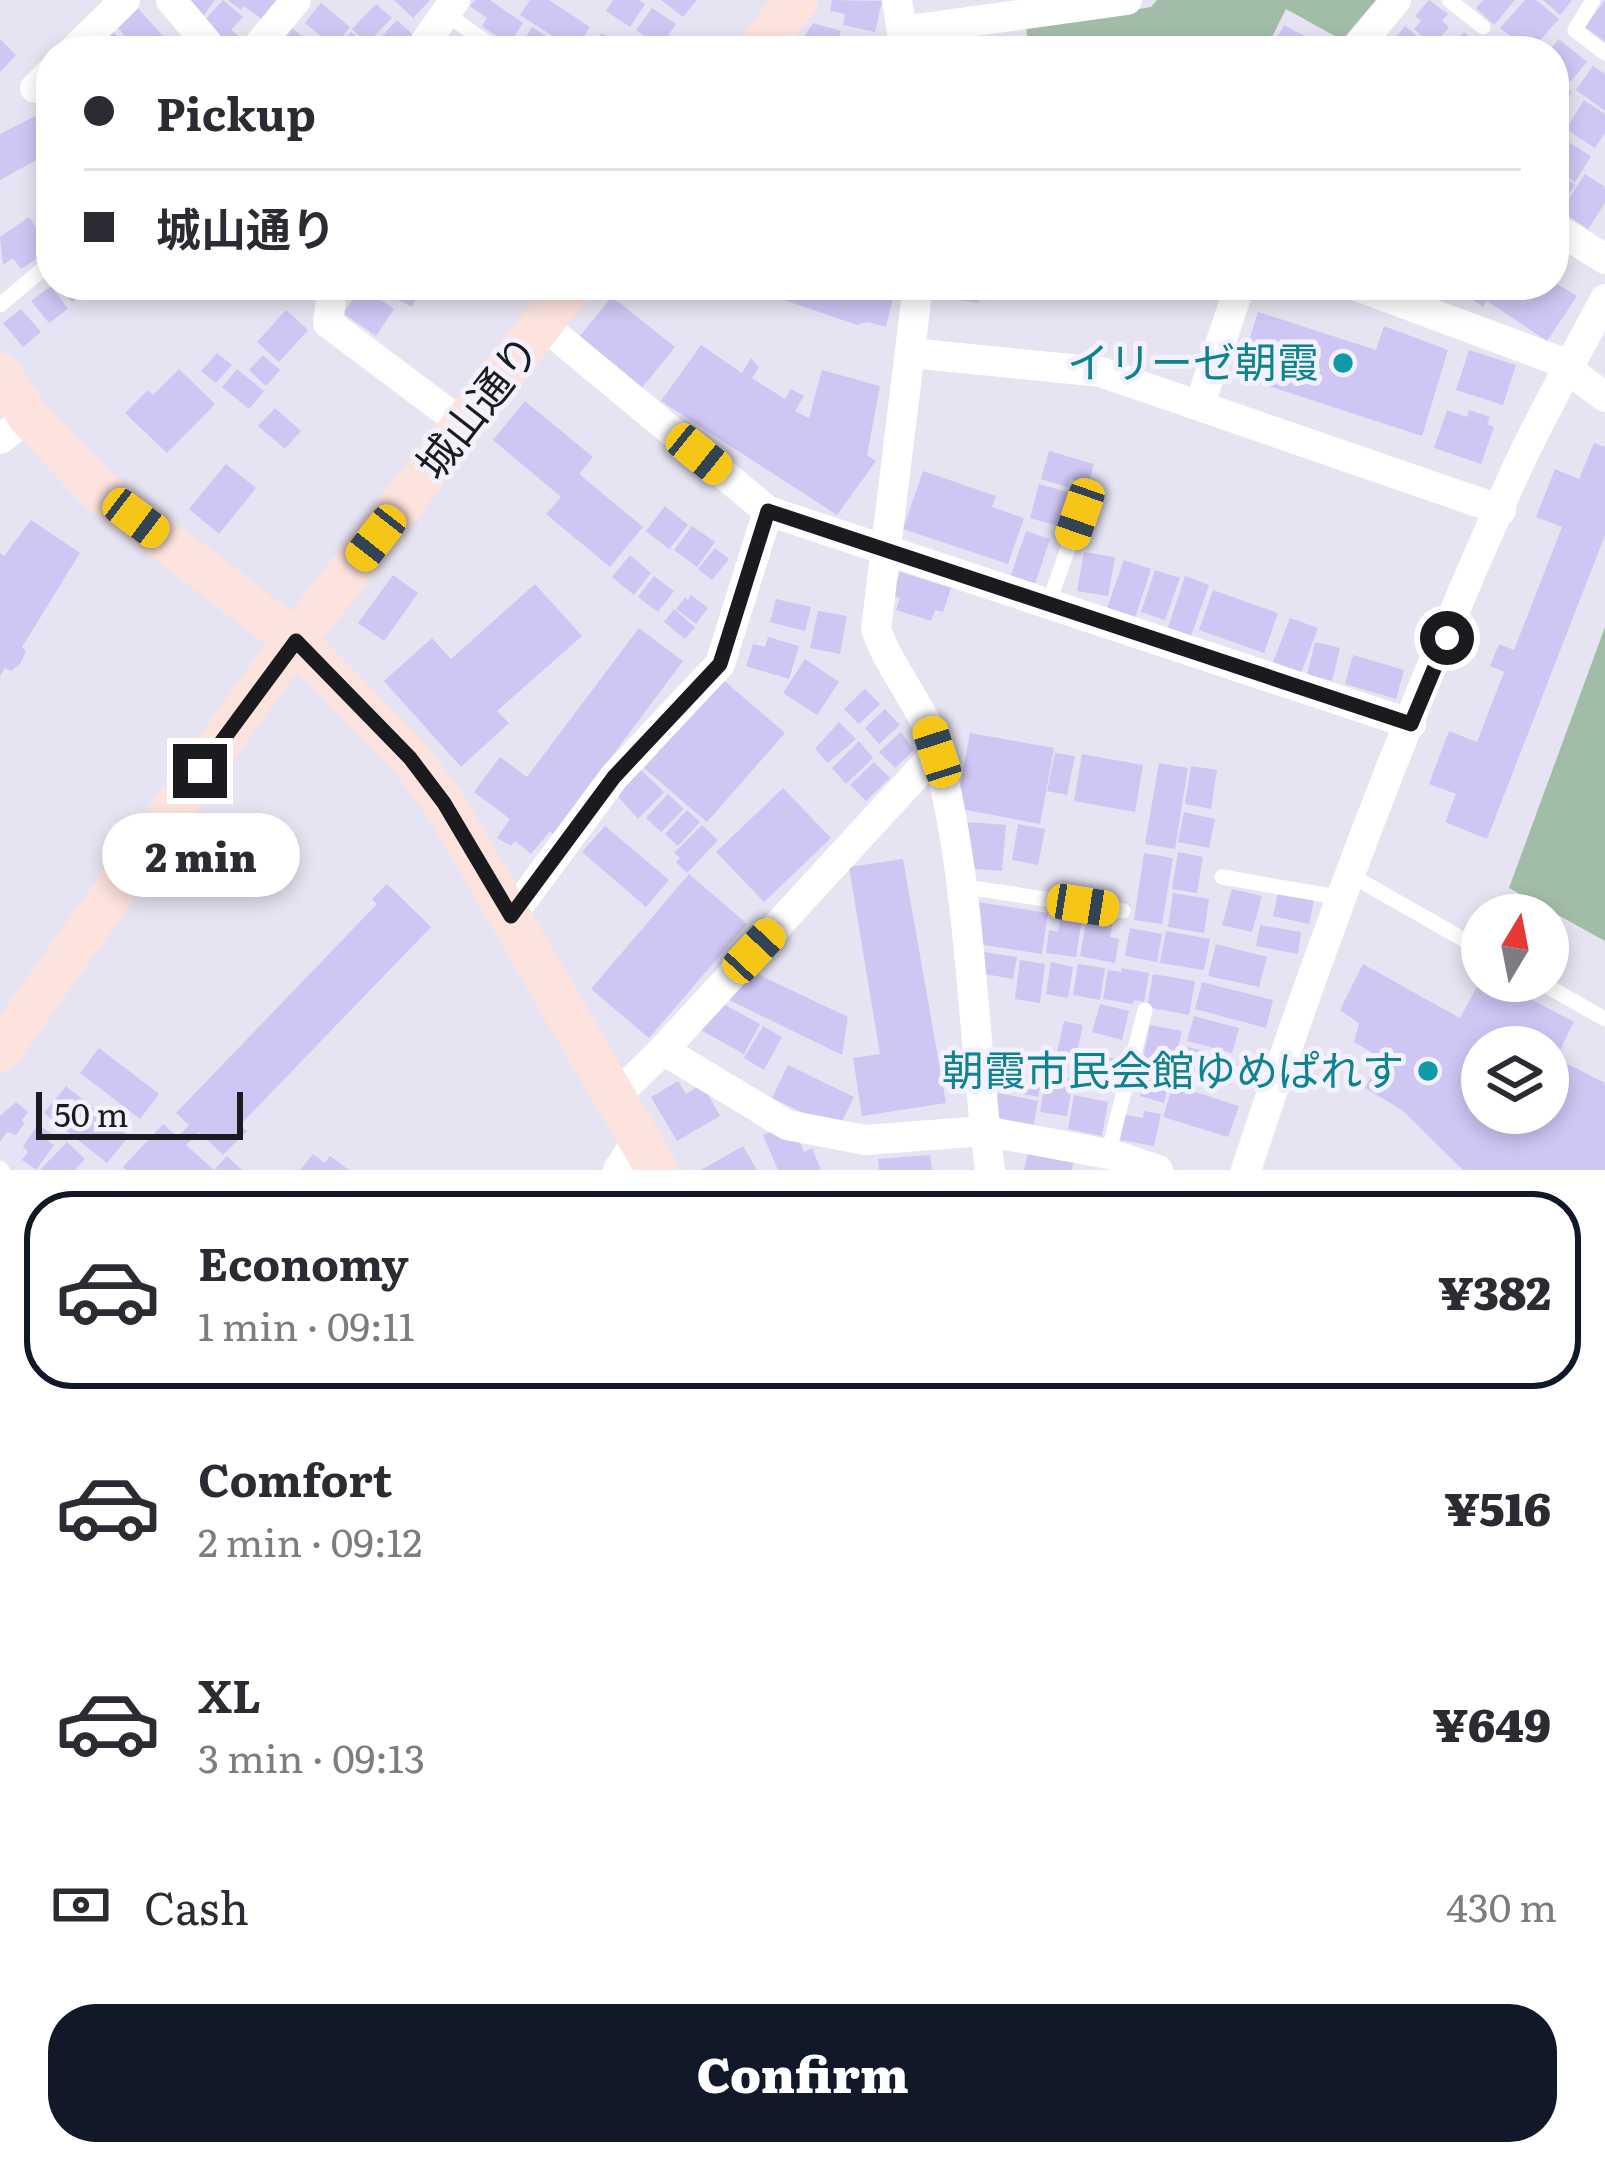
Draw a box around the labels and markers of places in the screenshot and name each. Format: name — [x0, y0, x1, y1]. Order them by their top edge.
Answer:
place label: イリーゼ朝霞 — [1067, 329, 1319, 391]
marker: イリーゼ朝霞 — [1330, 350, 1356, 376]
place label: 朝霞市民会館ゆめぱれす — [942, 1037, 1404, 1099]
marker: 朝霞市民会館ゆめぱれす — [1415, 1058, 1441, 1084]

